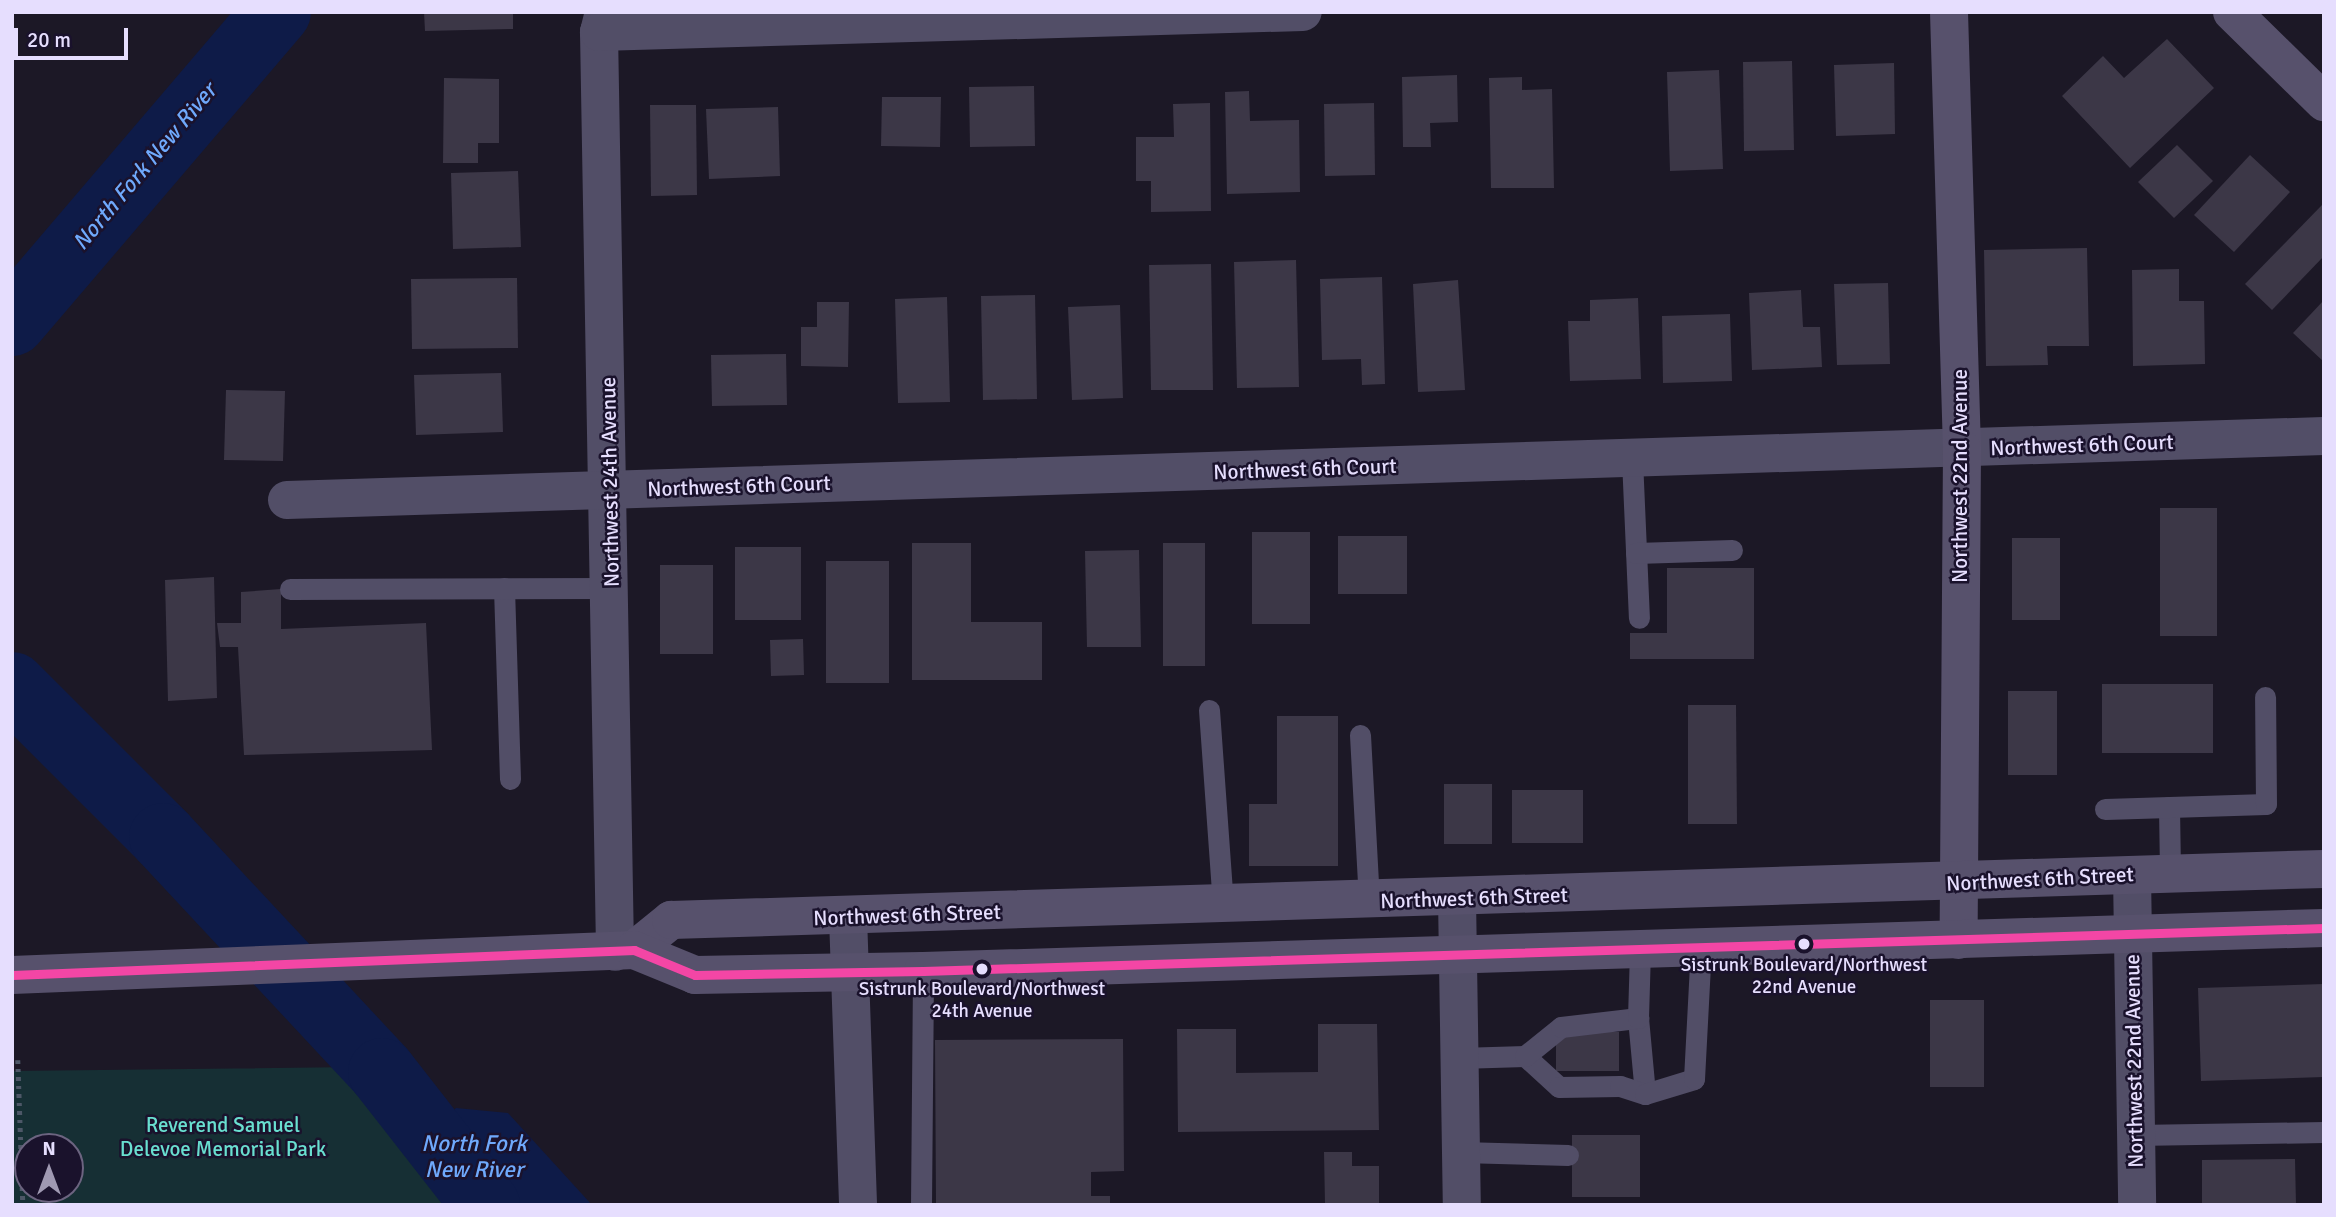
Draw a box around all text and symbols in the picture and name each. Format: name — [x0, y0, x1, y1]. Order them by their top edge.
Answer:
scale bar — [18, 14, 131, 58]
text: 20 m — [27, 27, 71, 53]
water label: North Fork New River — [67, 78, 223, 256]
street label: Northwest 22nd Avenue — [1947, 369, 1973, 583]
street label: Northwest 24th Avenue — [596, 377, 624, 587]
street label: Northwest 6th Court — [1990, 429, 2174, 461]
street label: Northwest 6th Court — [1213, 453, 1397, 485]
street label: Northwest 6th Court — [647, 470, 831, 502]
street label: Northwest 6th Street — [1946, 862, 2134, 896]
street label: Northwest 6th Street — [1380, 882, 1568, 914]
street label: Northwest 6th Street — [813, 899, 1001, 931]
marker: Sistrunk Boulevard/Northwest 22nd Avenue — [1797, 937, 1811, 951]
street label: Northwest 22nd Avenue — [2120, 954, 2148, 1168]
place label: Sistrunk Boulevard/Northwest 22nd Avenue — [1681, 955, 1927, 999]
marker: Sistrunk Boulevard/Northwest 24th Avenue — [975, 962, 989, 976]
place label: Sistrunk Boulevard/Northwest 24th Avenue — [859, 979, 1105, 1023]
park label: Reverend Samuel Delevoe Memorial Park — [120, 1112, 326, 1162]
water label: North Fork New River — [421, 1130, 527, 1184]
north arrow — [14, 1133, 84, 1203]
text: N — [42, 1137, 56, 1161]

